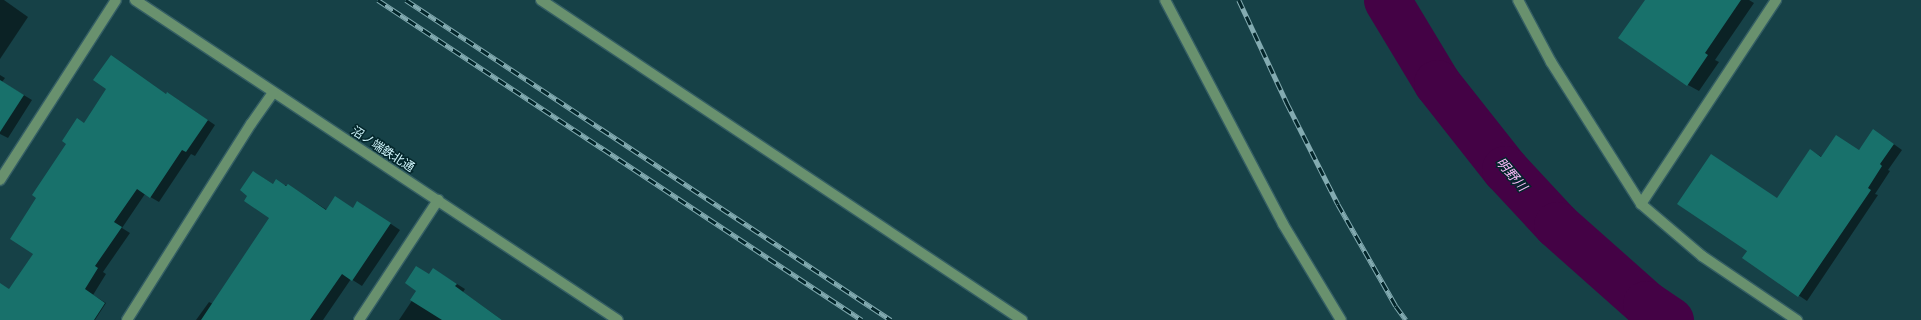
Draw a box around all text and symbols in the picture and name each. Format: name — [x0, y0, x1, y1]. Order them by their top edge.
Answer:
street label: 沼ノ端鉄北通 — [349, 123, 417, 175]
water label: 明野川 — [1492, 155, 1530, 195]

